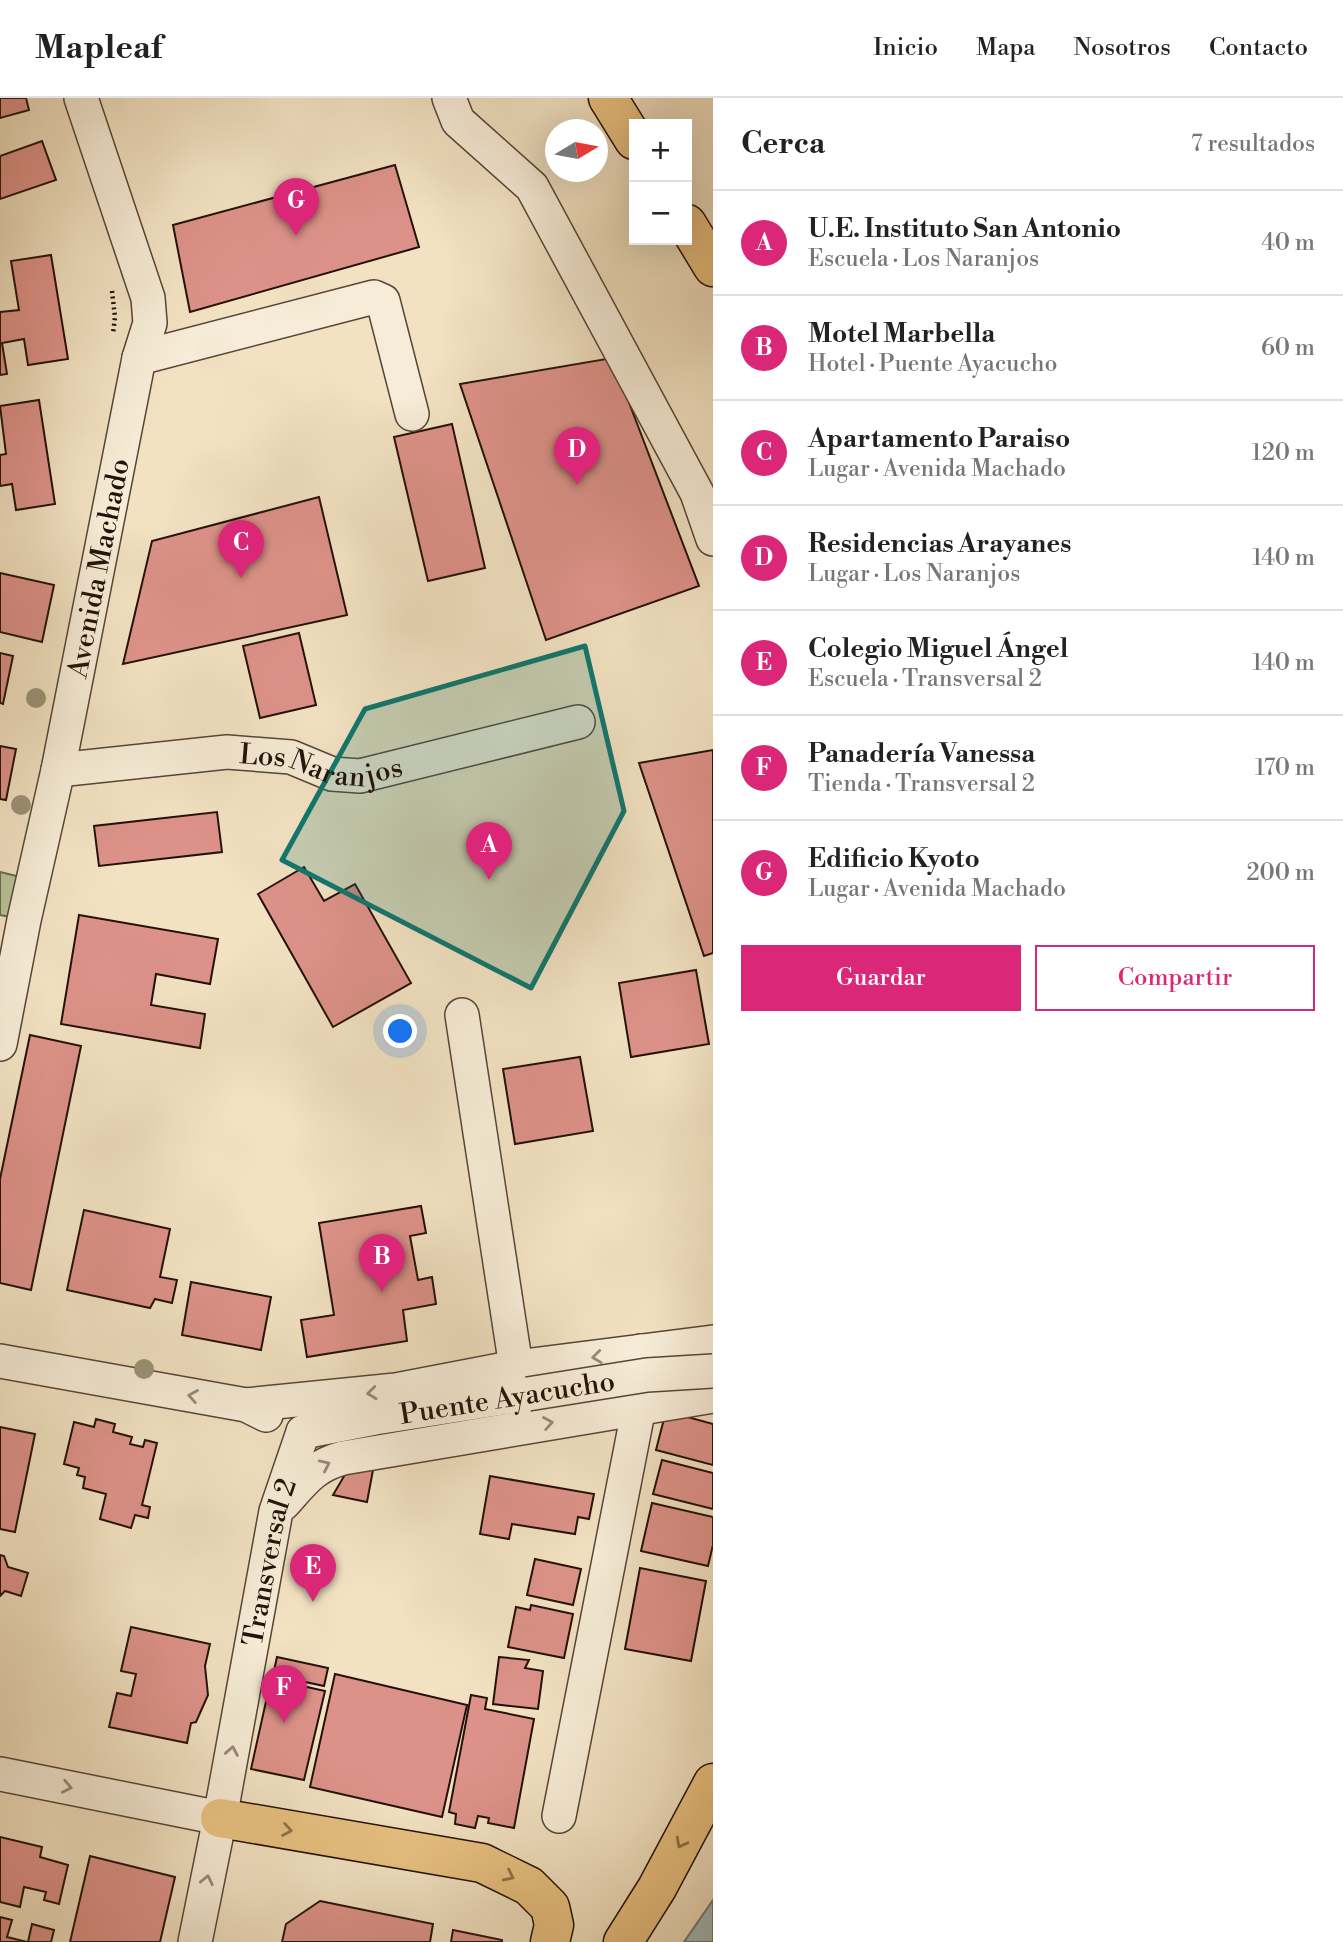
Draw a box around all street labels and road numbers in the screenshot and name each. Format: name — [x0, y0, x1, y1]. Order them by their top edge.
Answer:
street label: Avenida Machado — [60, 456, 138, 682]
street label: Los Naranjos — [238, 737, 406, 795]
street label: Puente Ayacucho — [397, 1364, 617, 1433]
street label: Transversal 2 — [236, 1474, 305, 1649]

